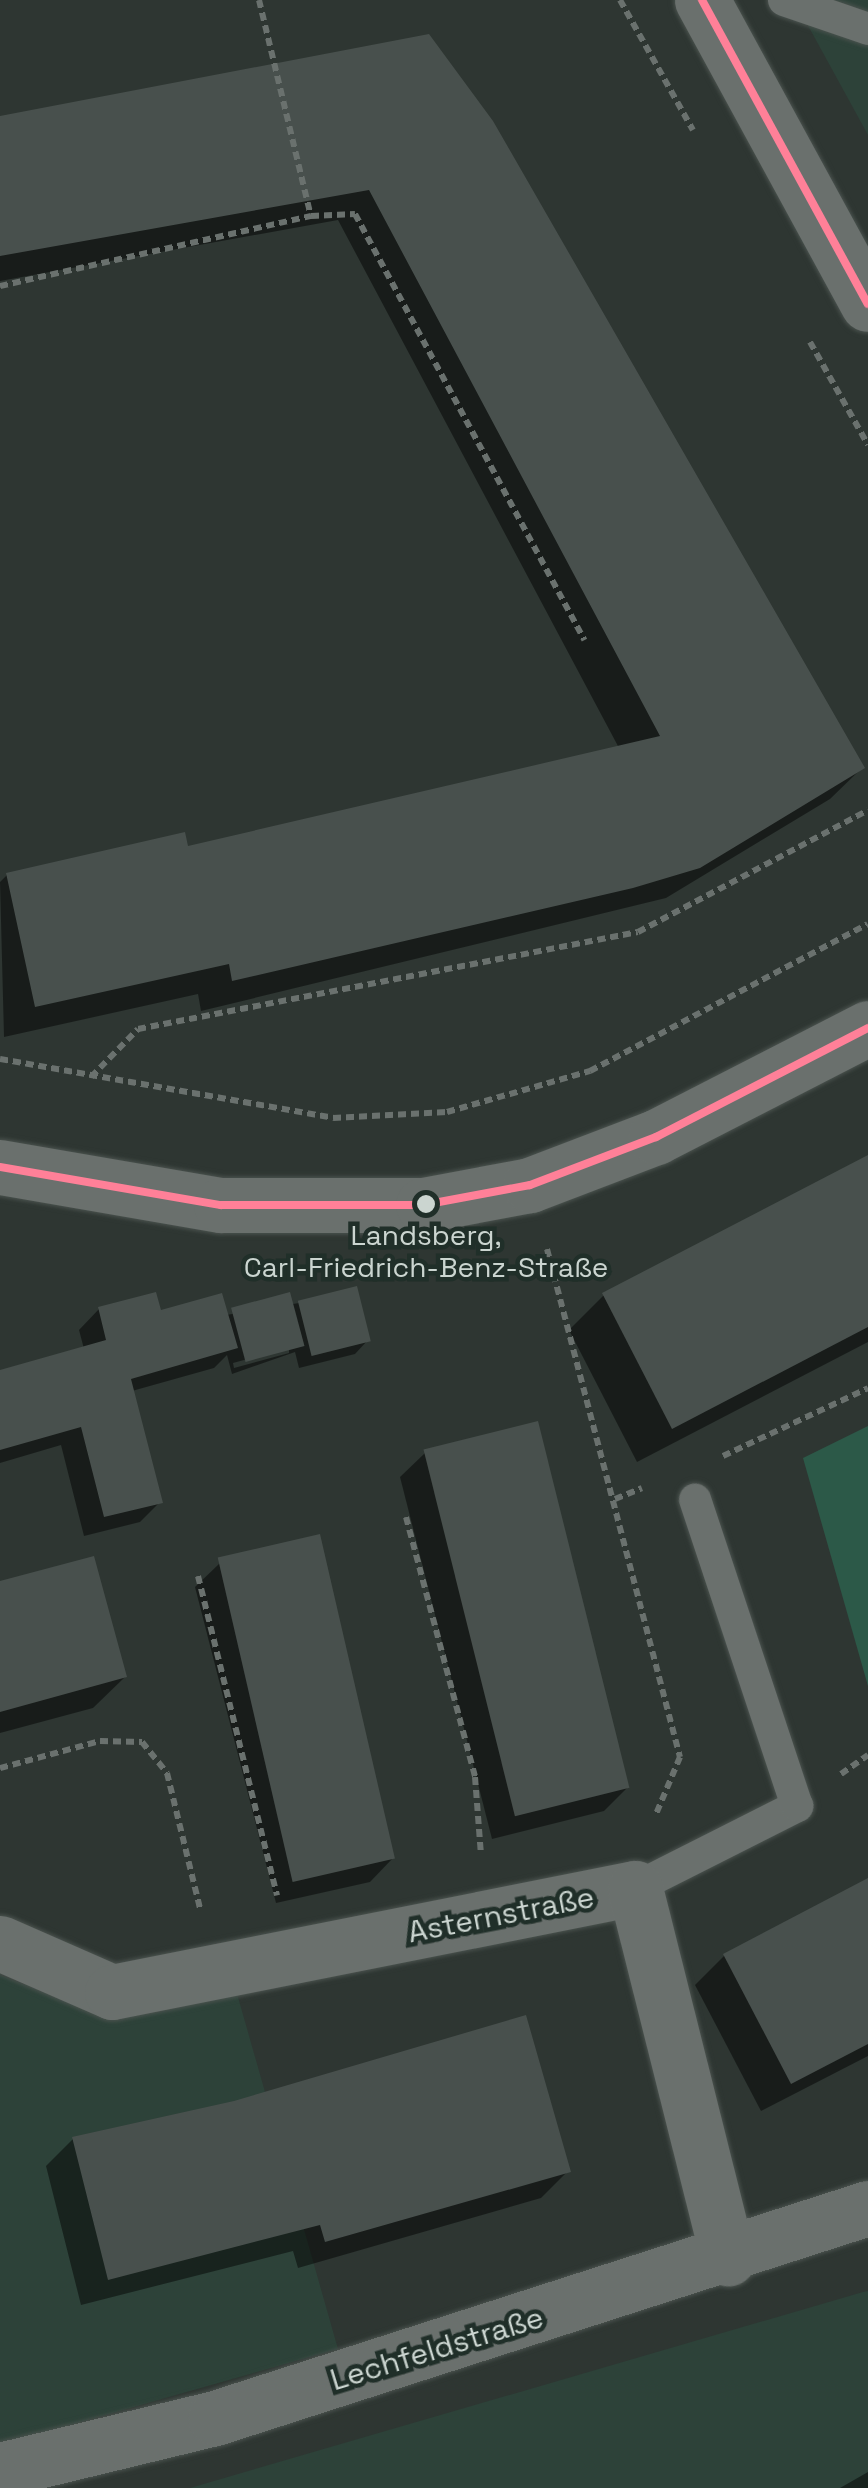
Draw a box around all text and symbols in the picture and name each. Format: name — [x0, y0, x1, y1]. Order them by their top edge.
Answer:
marker: Landsberg, Carl-Friedrich-Benz-Straße — [416, 1194, 436, 1214]
place label: Landsberg, Carl-Friedrich-Benz-Straße — [244, 1218, 608, 1284]
street label: Asternstraße — [405, 1879, 597, 1951]
street label: Lechfeldstraße — [326, 2300, 548, 2398]

